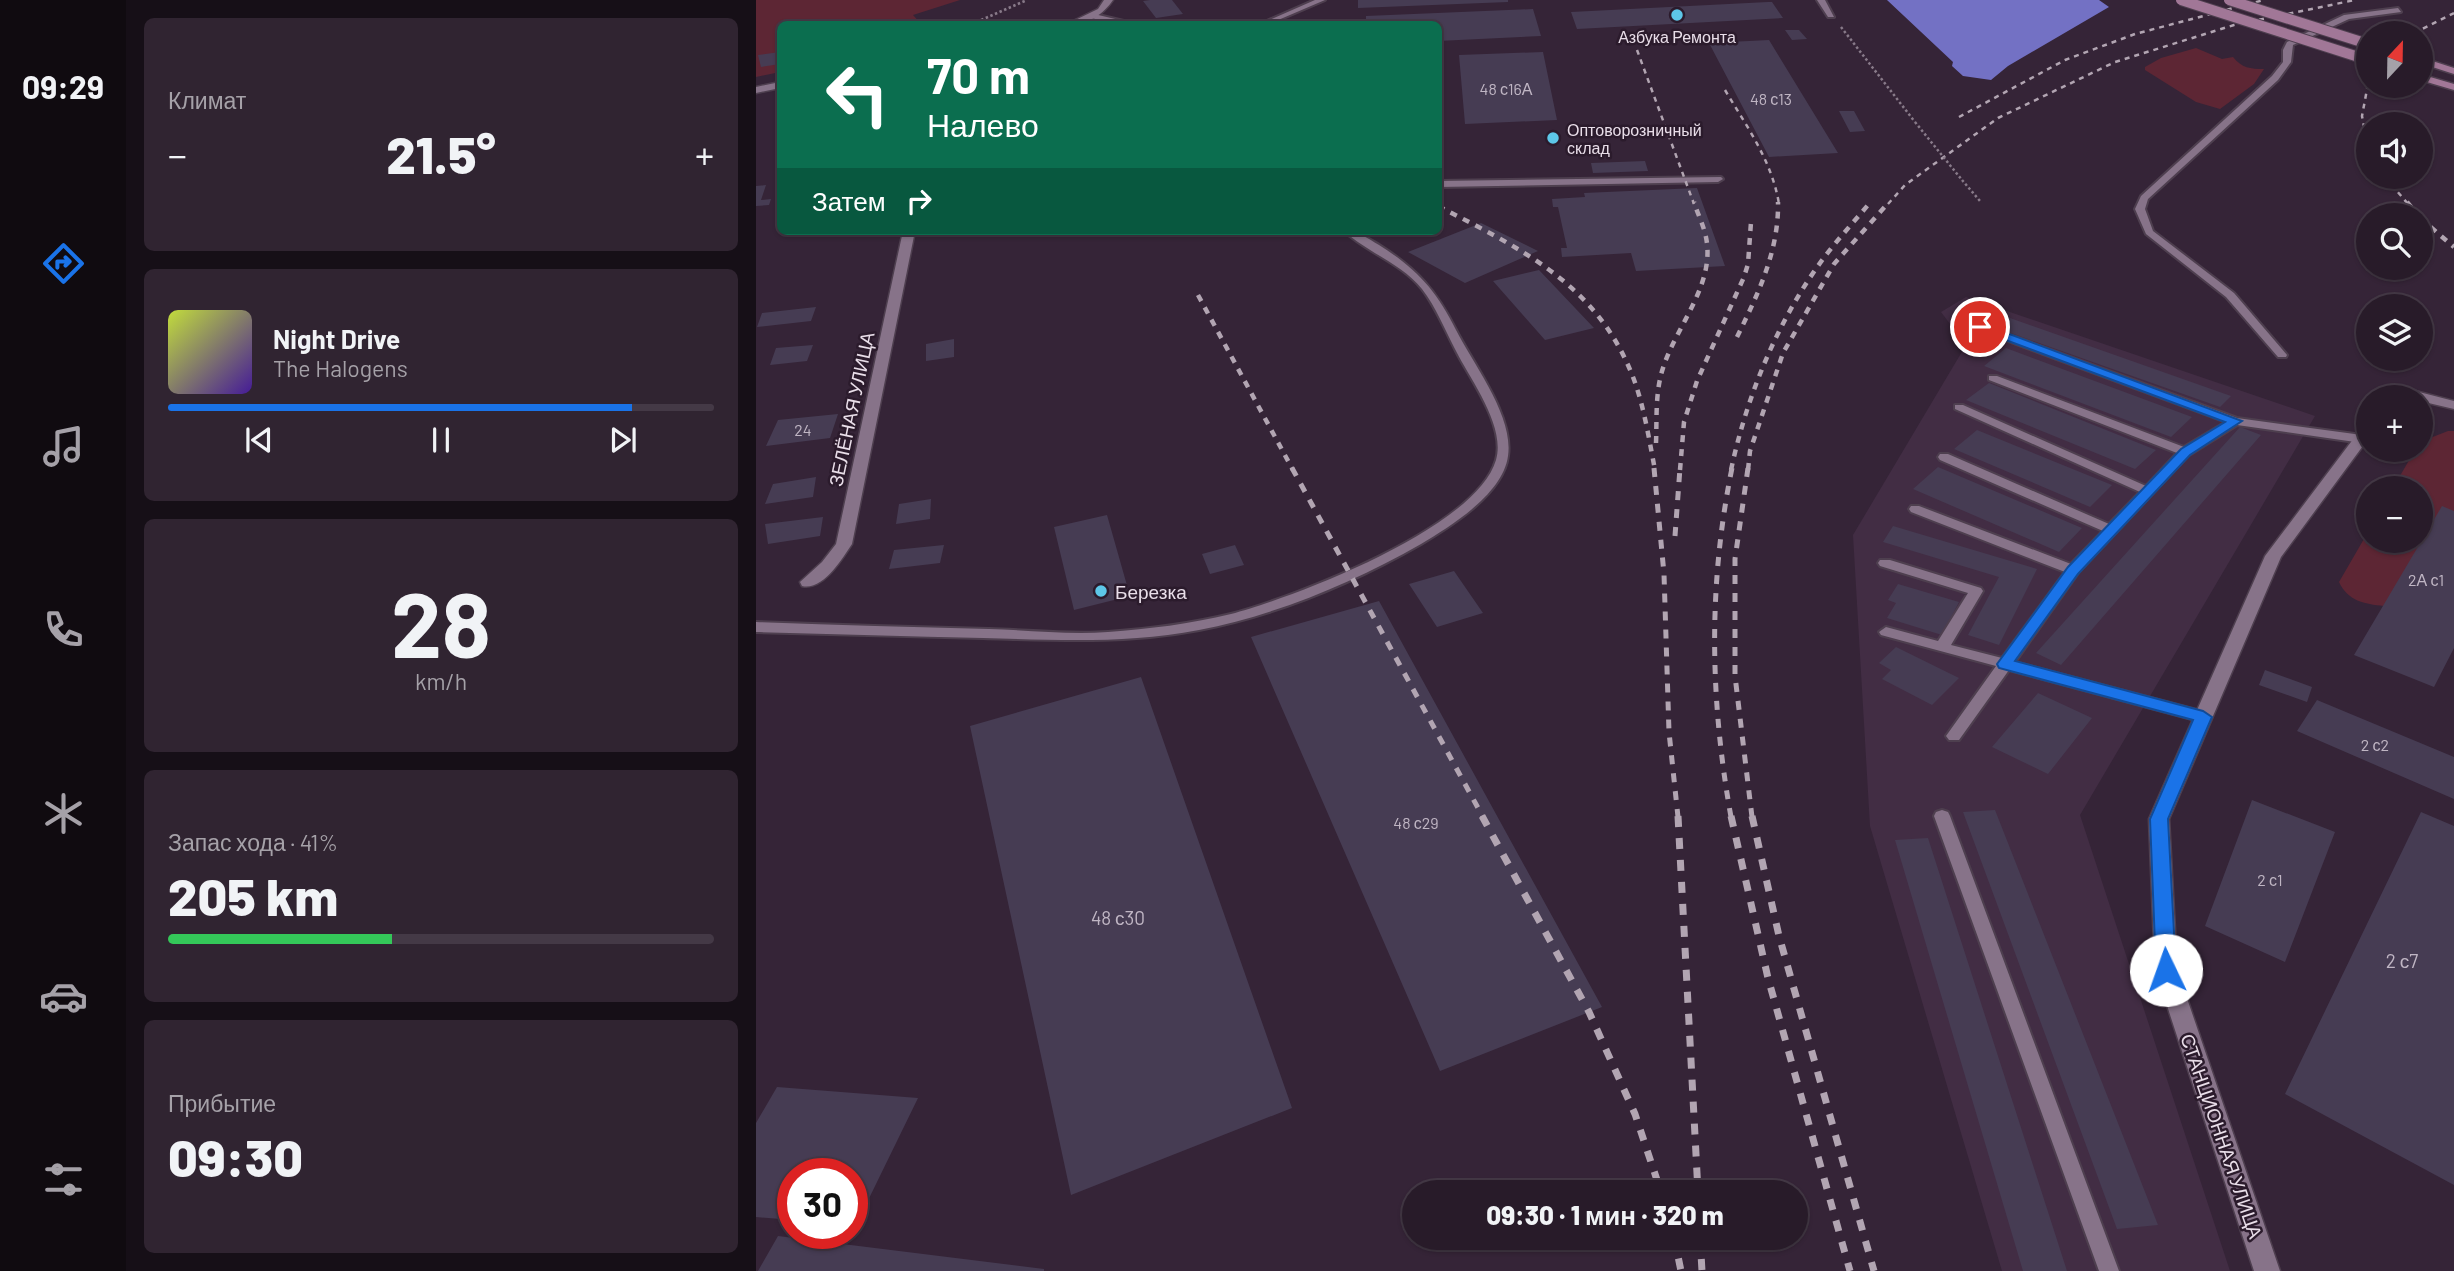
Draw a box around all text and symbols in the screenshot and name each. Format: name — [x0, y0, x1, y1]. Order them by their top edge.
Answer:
marker: Азбука Ремонта — [1669, 7, 1685, 23]
north arrow — [2356, 21, 2432, 98]
map controls — [2356, 21, 2433, 553]
place label: Азбука Ремонта — [1618, 27, 1736, 46]
text: 70 m — [927, 45, 1030, 104]
icon: left — [812, 49, 903, 140]
text: 09:29 — [22, 67, 104, 105]
house number: 48 с16А — [1480, 79, 1533, 98]
text: Климат — [168, 86, 246, 114]
house number: 48 с13 — [1750, 89, 1792, 108]
text: Налево — [927, 105, 1039, 143]
button: sound — [2356, 112, 2433, 189]
place label: Оптоворозничный склад — [1567, 120, 1702, 157]
text: 21.5° — [386, 122, 496, 184]
marker: Оптоворозничный склад — [1545, 130, 1561, 146]
text: − — [168, 131, 187, 177]
text: + — [695, 131, 714, 177]
icon: right — [900, 182, 938, 220]
text: Затем — [812, 185, 886, 216]
button: search — [2356, 203, 2433, 280]
icon: directions — [39, 239, 88, 288]
button: layers — [2356, 294, 2433, 371]
pin — [1950, 297, 2010, 357]
icon: arrive — [1961, 308, 1999, 346]
text: Night Drive — [273, 323, 400, 354]
street label: ЗЕЛЁНАЯ УЛИЦА — [823, 329, 879, 488]
text: The Halogens — [273, 354, 408, 382]
button: + — [2356, 385, 2433, 462]
house number: 24 — [794, 420, 812, 439]
icon: previous — [240, 421, 278, 459]
icon: pause — [422, 421, 460, 459]
icon: next — [604, 421, 642, 459]
icon: music — [39, 422, 88, 471]
button: − — [2356, 476, 2433, 553]
text: 28 — [391, 567, 491, 676]
house number: 2А с1 — [2408, 570, 2444, 589]
place label: Березка — [1115, 580, 1187, 603]
marker: Березка — [1093, 583, 1109, 599]
icon: phone — [39, 605, 88, 654]
text: km/h — [415, 667, 467, 695]
house number: 2 с2 — [2361, 735, 2389, 754]
icon: climate — [39, 789, 88, 838]
house number: 48 с29 — [1393, 813, 1439, 832]
text: Запас хода · 41% — [168, 828, 338, 856]
text: 205 km — [168, 864, 338, 926]
house number: 2 с1 — [2257, 870, 2283, 889]
house number: 48 с30 — [1091, 906, 1145, 929]
position arrow — [2129, 933, 2203, 1007]
house number: 2 с7 — [2386, 949, 2418, 972]
icon: car — [39, 972, 88, 1021]
street label: СТАНЦИОННАЯ УЛИЦА — [2176, 1031, 2268, 1242]
text: Прибытие — [168, 1089, 276, 1117]
text: 09:30 — [168, 1125, 303, 1187]
icon: filters — [39, 1155, 88, 1204]
speed limit sign: 30 — [777, 1158, 868, 1249]
text: 09:30 · 1 мин · 320 m — [1486, 1199, 1724, 1230]

